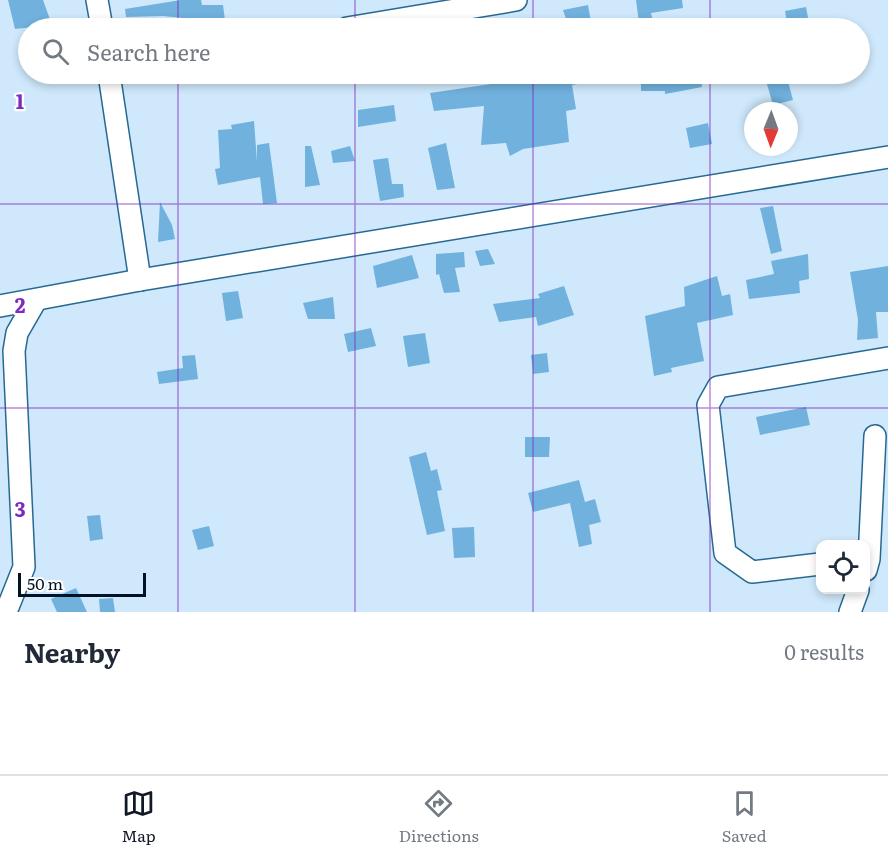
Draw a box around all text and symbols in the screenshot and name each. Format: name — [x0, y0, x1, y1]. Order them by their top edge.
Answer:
search box — [18, 18, 870, 84]
icon: search — [39, 35, 72, 68]
text: Search here — [87, 35, 210, 68]
text: 1 — [16, 85, 24, 115]
north arrow — [744, 102, 798, 156]
text: 2 — [15, 289, 26, 319]
text: 3 — [14, 493, 26, 523]
map controls — [816, 540, 870, 594]
button: locate — [816, 540, 870, 594]
scale bar — [18, 570, 146, 598]
text: 50 m — [27, 571, 63, 595]
text: Nearby — [24, 632, 120, 671]
text: 0 results — [784, 636, 864, 666]
tab: Map — [122, 787, 156, 847]
tab: Directions — [399, 787, 479, 847]
tab: Saved — [722, 787, 766, 847]

